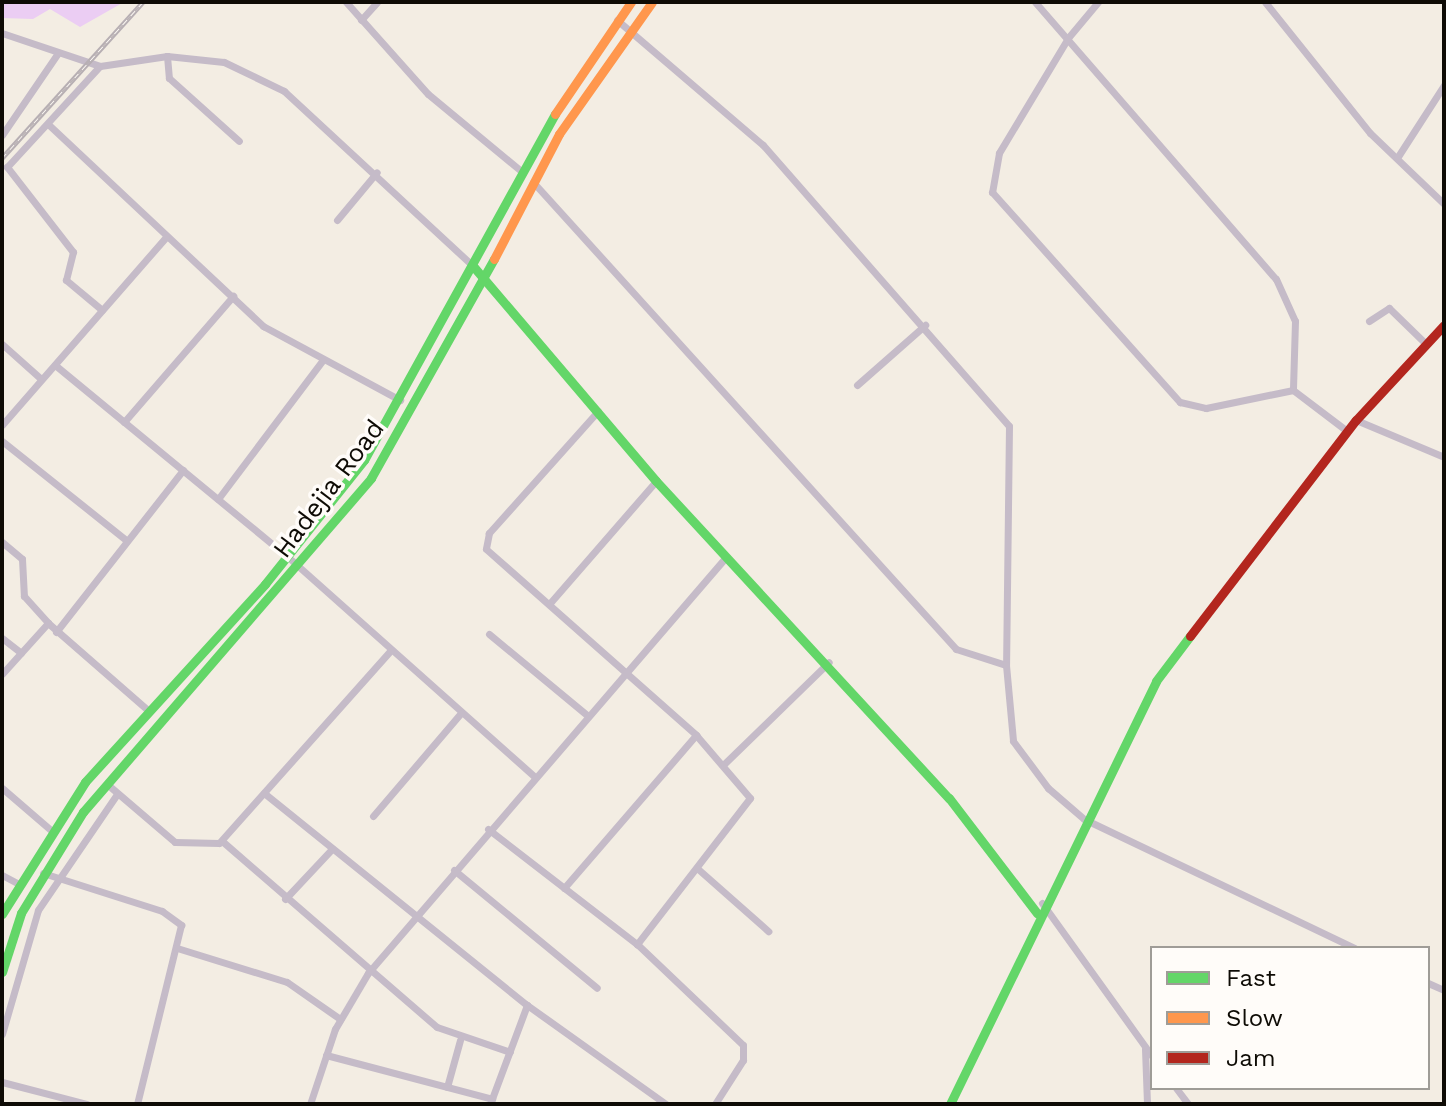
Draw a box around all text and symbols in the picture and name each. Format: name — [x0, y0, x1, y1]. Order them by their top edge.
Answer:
street label: Hadejia Road — [267, 413, 391, 565]
legend — [1150, 946, 1430, 1090]
text: Fast — [1226, 964, 1276, 992]
text: Slow — [1226, 1004, 1283, 1032]
text: Jam — [1226, 1044, 1276, 1072]

